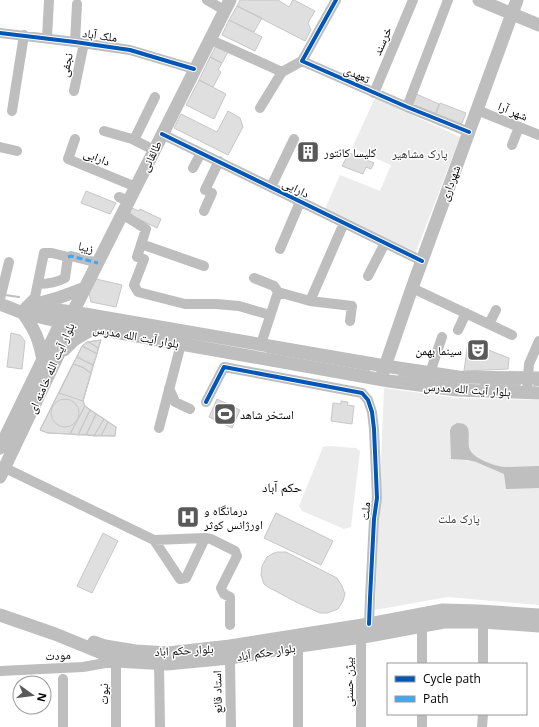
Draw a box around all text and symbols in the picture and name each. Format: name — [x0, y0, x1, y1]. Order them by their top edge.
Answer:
street label: ملک آباد — [81, 24, 119, 46]
street label: خرسند — [368, 24, 396, 58]
street label: نجفی — [55, 51, 77, 79]
street label: تعهدی — [341, 61, 373, 87]
street label: شهر آرا — [496, 97, 531, 125]
street label: طالقانی — [136, 138, 166, 174]
building icon: کلیسا کانتور — [295, 139, 321, 165]
street label: دارابی — [81, 144, 113, 170]
place label: کلیسا کانتور — [323, 144, 376, 161]
park label: پارک مشاهیر — [391, 145, 448, 162]
street label: شهرداری — [436, 163, 464, 203]
street label: دارایی — [280, 174, 312, 202]
street label: زیبا — [77, 237, 96, 257]
street label: بلوار آیت الله خامنه ای — [23, 320, 79, 416]
street label: بلوار آیت الله مدرس — [92, 320, 180, 352]
theatre icon: سینما بهمن — [465, 337, 491, 363]
place label: سینما بهمن — [415, 342, 462, 359]
street label: بلوار آیت الله مدرس — [423, 377, 511, 401]
sports icon: استخر شاهد — [212, 401, 238, 427]
place label: استخر شاهد — [240, 406, 294, 423]
district label: حکم آباد — [262, 478, 302, 496]
street label: ملت — [356, 501, 374, 521]
place label: درمانگاه و اورژانس کوثر — [203, 502, 263, 533]
hospital icon: درمانگاه و اورژانس کوثر — [175, 504, 201, 530]
park label: پارک ملت — [438, 510, 480, 527]
street label: بلوار حکم آباد — [235, 639, 297, 665]
street label: بلوار حکم اباد — [154, 640, 214, 660]
street label: مودت — [45, 646, 71, 664]
street label: بیژن حسنی — [340, 657, 357, 707]
legend — [387, 663, 527, 715]
street label: استاد قانع — [208, 670, 226, 714]
text: Cycle path — [423, 670, 481, 687]
north arrow — [12, 675, 52, 715]
street label: نبوت — [95, 683, 112, 705]
text: Path — [423, 690, 449, 707]
text: N — [34, 691, 51, 704]

